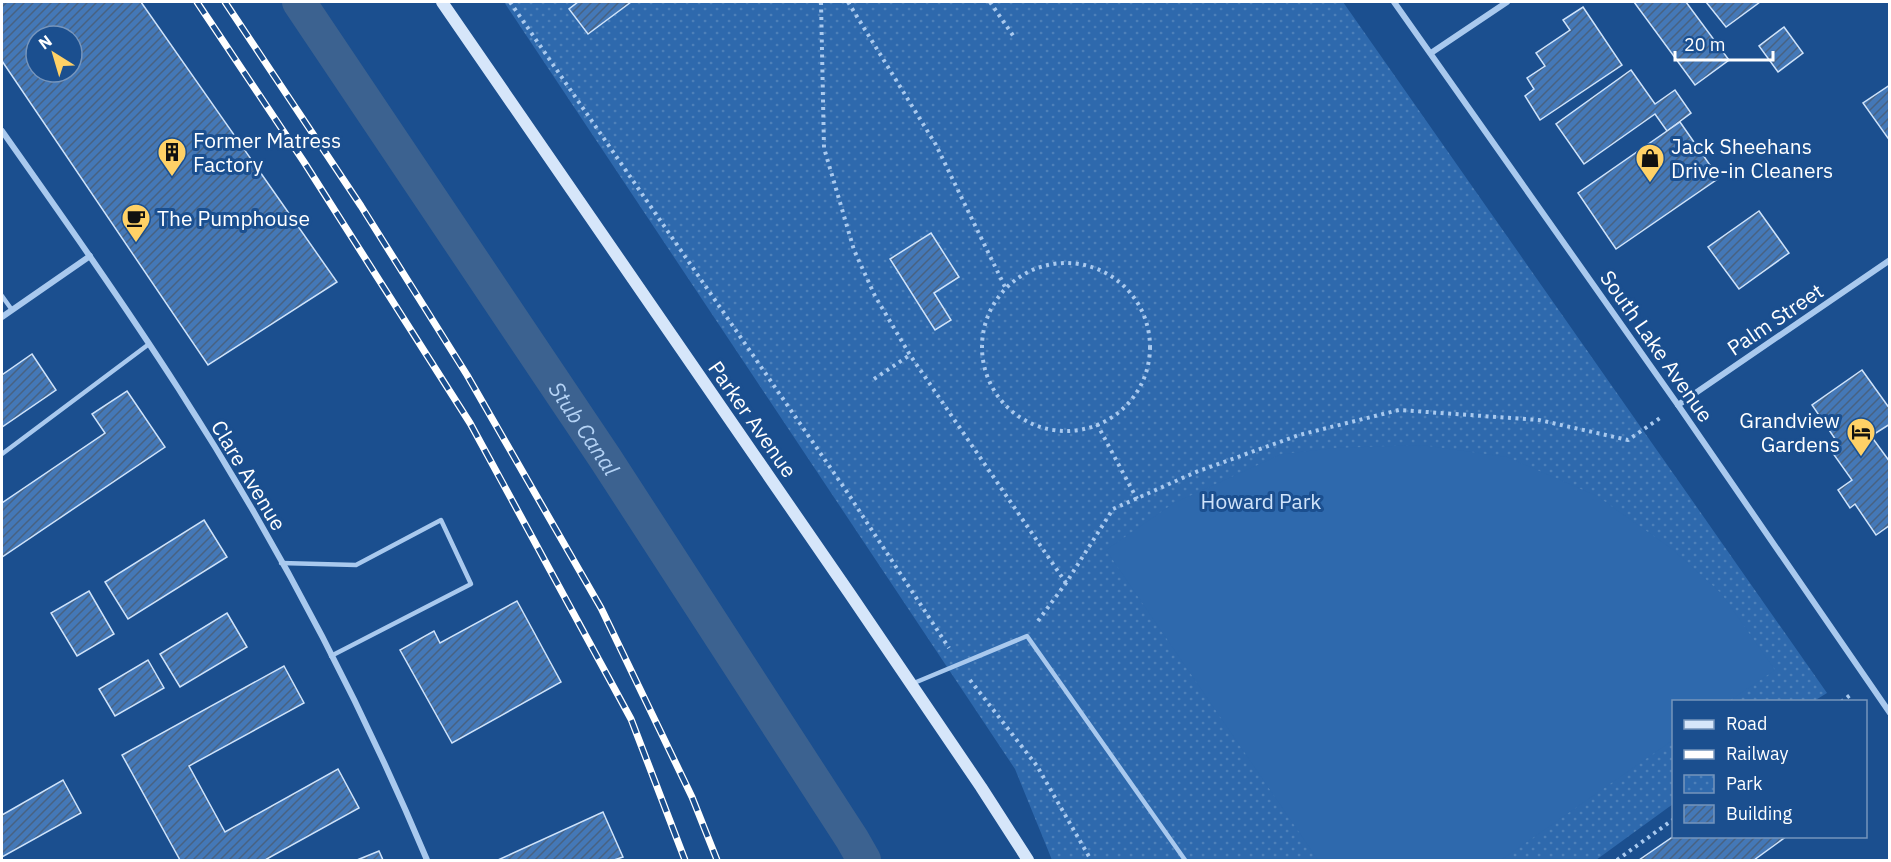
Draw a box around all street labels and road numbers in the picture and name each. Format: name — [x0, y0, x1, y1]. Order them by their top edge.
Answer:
street label: South Lake Avenue — [1594, 265, 1720, 427]
street label: Palm Street — [1721, 277, 1829, 361]
street label: Parker Avenue — [702, 355, 804, 483]
street label: Clare Avenue — [205, 415, 293, 535]

